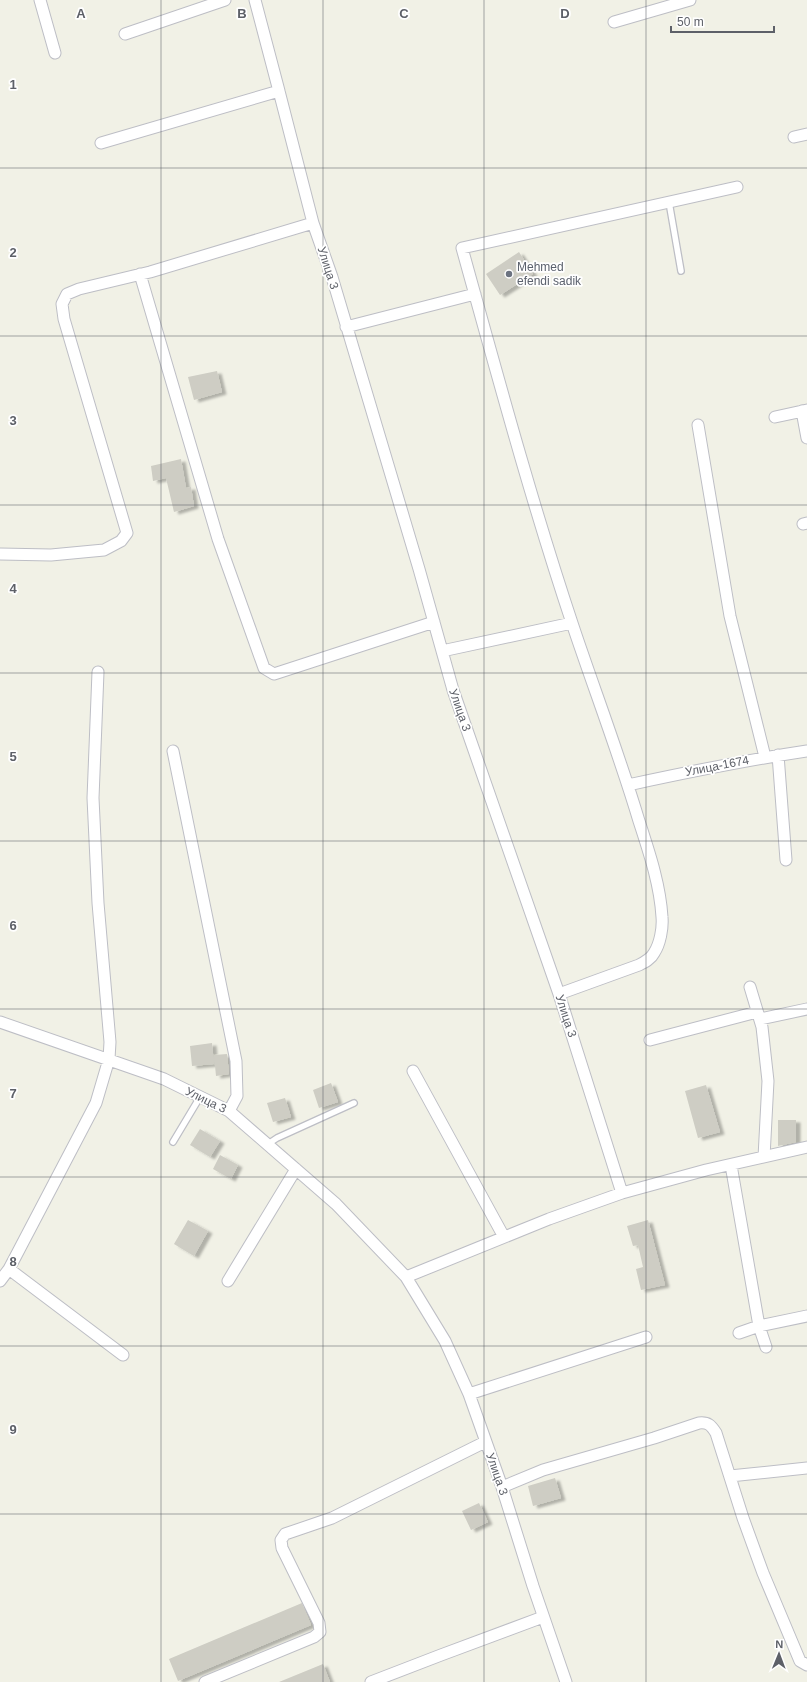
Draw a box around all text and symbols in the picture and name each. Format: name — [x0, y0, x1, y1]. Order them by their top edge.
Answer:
text: A — [76, 6, 86, 21]
text: B — [237, 6, 247, 21]
text: C — [399, 6, 409, 21]
text: D — [560, 6, 570, 21]
scale bar — [671, 8, 774, 34]
text: 50 m — [677, 15, 704, 29]
text: 1 — [9, 77, 17, 92]
text: 2 — [9, 245, 17, 260]
street label: Улица 3 — [315, 245, 342, 291]
place label: Mehmed efendi sadik — [517, 260, 582, 288]
marker: Mehmed efendi sadik — [504, 269, 514, 279]
text: 3 — [9, 413, 17, 428]
text: 4 — [9, 581, 17, 596]
street label: Улица 3 — [446, 687, 474, 733]
text: 5 — [9, 749, 17, 764]
street label: Улица-1674 — [684, 753, 750, 779]
text: 6 — [9, 918, 17, 933]
street label: Улица 3 — [553, 993, 580, 1039]
street label: Улица 3 — [183, 1084, 229, 1116]
text: 7 — [9, 1086, 17, 1101]
text: 8 — [9, 1254, 17, 1269]
text: 9 — [9, 1422, 17, 1437]
street label: Улица 3 — [483, 1451, 511, 1497]
north arrow — [759, 1634, 799, 1674]
text: N — [775, 1638, 783, 1650]

